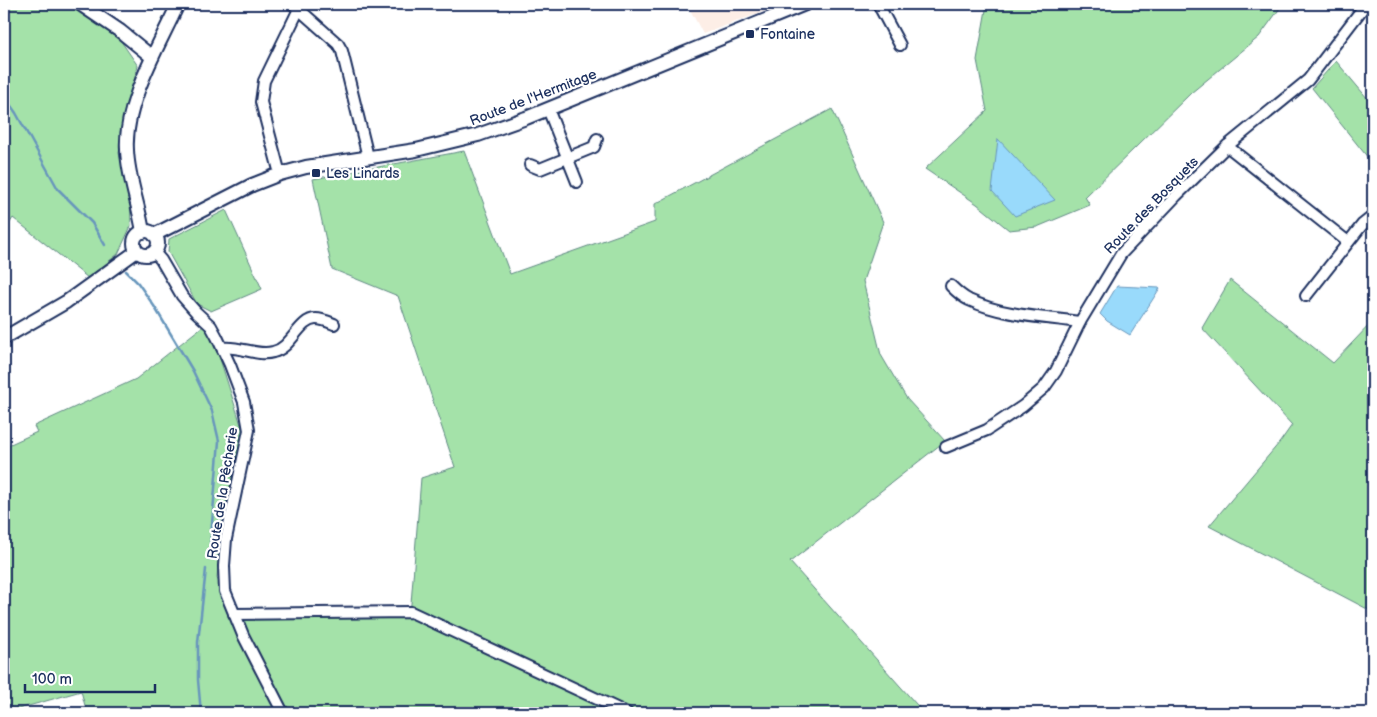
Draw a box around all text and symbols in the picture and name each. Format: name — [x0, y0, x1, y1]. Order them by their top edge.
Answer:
place label: Fontaine — [760, 26, 815, 43]
marker: Fontaine — [744, 28, 756, 40]
street label: Route de l'Hermitage — [467, 65, 599, 130]
street label: Route des Bosquets — [1101, 153, 1202, 257]
place label: Les Linards — [326, 165, 400, 182]
marker: Les Linards — [310, 167, 322, 179]
street label: Route de la Pêcherie — [204, 426, 241, 560]
scale bar — [25, 662, 155, 694]
text: 100 m — [32, 670, 72, 689]

